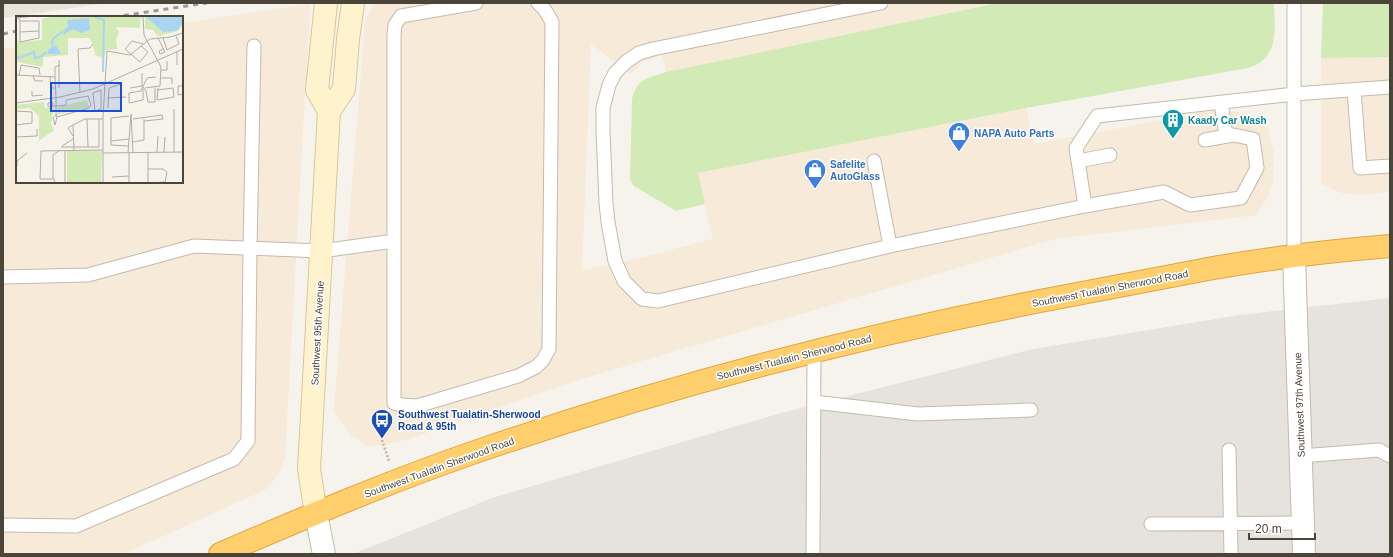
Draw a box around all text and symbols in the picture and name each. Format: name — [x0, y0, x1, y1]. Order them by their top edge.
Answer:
inset map — [16, 16, 183, 183]
building icon: Kaady Car Wash — [1160, 107, 1186, 140]
place label: Kaady Car Wash — [1188, 115, 1267, 126]
shop icon: NAPA Auto Parts — [946, 120, 972, 153]
place label: NAPA Auto Parts — [974, 128, 1055, 139]
shop icon: Safelite AutoGlass — [802, 157, 828, 190]
place label: Safelite AutoGlass — [830, 159, 880, 182]
street label: Southwest Tualatin Sherwood Road — [1031, 268, 1189, 309]
street label: Southwest 95th Avenue — [309, 280, 326, 386]
street label: Southwest Tualatin Sherwood Road — [716, 333, 873, 382]
street label: Southwest 97th Avenue — [1292, 352, 1307, 458]
bus stop icon: Southwest Tualatin-Sherwood Road & 95th — [369, 407, 395, 440]
place label: Southwest Tualatin-Sherwood Road & 95th — [398, 409, 541, 432]
street label: Southwest Tualatin Sherwood Road — [363, 435, 516, 500]
scale bar — [1249, 515, 1315, 541]
text: 20 m — [1255, 522, 1282, 536]

